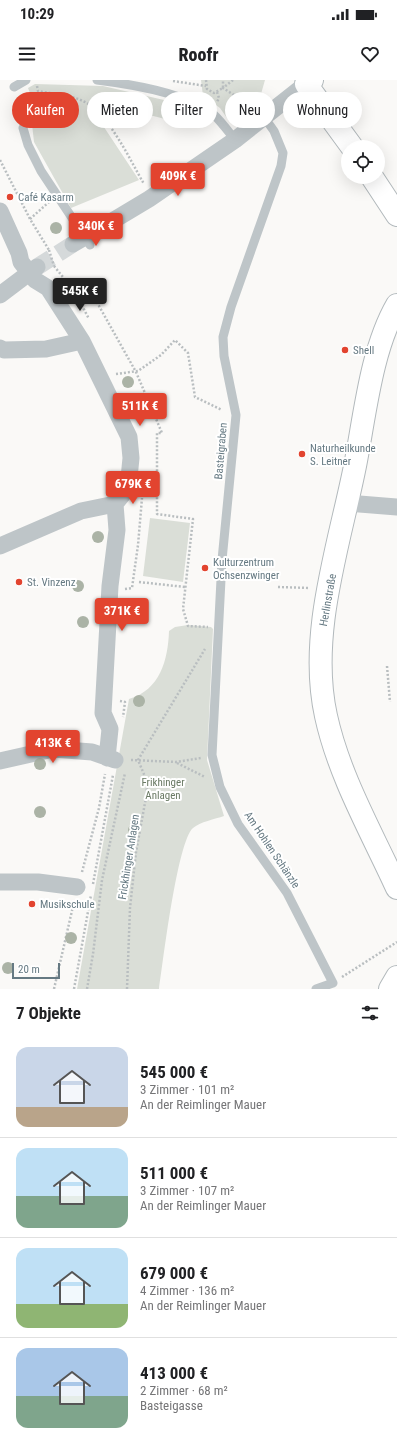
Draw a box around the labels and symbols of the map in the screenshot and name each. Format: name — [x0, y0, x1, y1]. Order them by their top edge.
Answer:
pin: 409K € — [145, 163, 211, 197]
place label: Café Kasarm — [18, 191, 74, 204]
marker: Café Kasarm — [5, 192, 15, 202]
pin: 340K € — [63, 213, 129, 247]
pin: 545K € — [47, 278, 113, 312]
place label: Shell — [353, 344, 374, 357]
marker: Shell — [340, 345, 350, 355]
pin: 511K € — [107, 393, 173, 427]
street label: Basteigraben — [212, 422, 230, 480]
place label: Naturheilkunde S. Leitner — [310, 442, 376, 468]
marker: Naturheilkunde S. Leitner — [297, 449, 307, 459]
pin: 679K € — [100, 471, 166, 505]
place label: Kulturzentrum Ochsenzwinger — [213, 556, 280, 582]
marker: Kulturzentrum Ochsenzwinger — [200, 563, 210, 573]
street label: Herlinstraße — [317, 573, 339, 627]
place label: St. Vinzenz — [27, 576, 76, 589]
marker: St. Vinzenz — [14, 577, 24, 587]
pin: 371K € — [89, 598, 155, 632]
pin: 413K € — [20, 730, 86, 764]
park label: Frikhinger Anlagen — [141, 776, 185, 802]
street label: Am Hohlen Schänzle — [242, 809, 302, 891]
street label: Frickhinger Anlagen — [116, 813, 142, 901]
place label: Musikschule — [40, 898, 95, 911]
marker: Musikschule — [27, 899, 37, 909]
scale bar — [12, 961, 60, 980]

